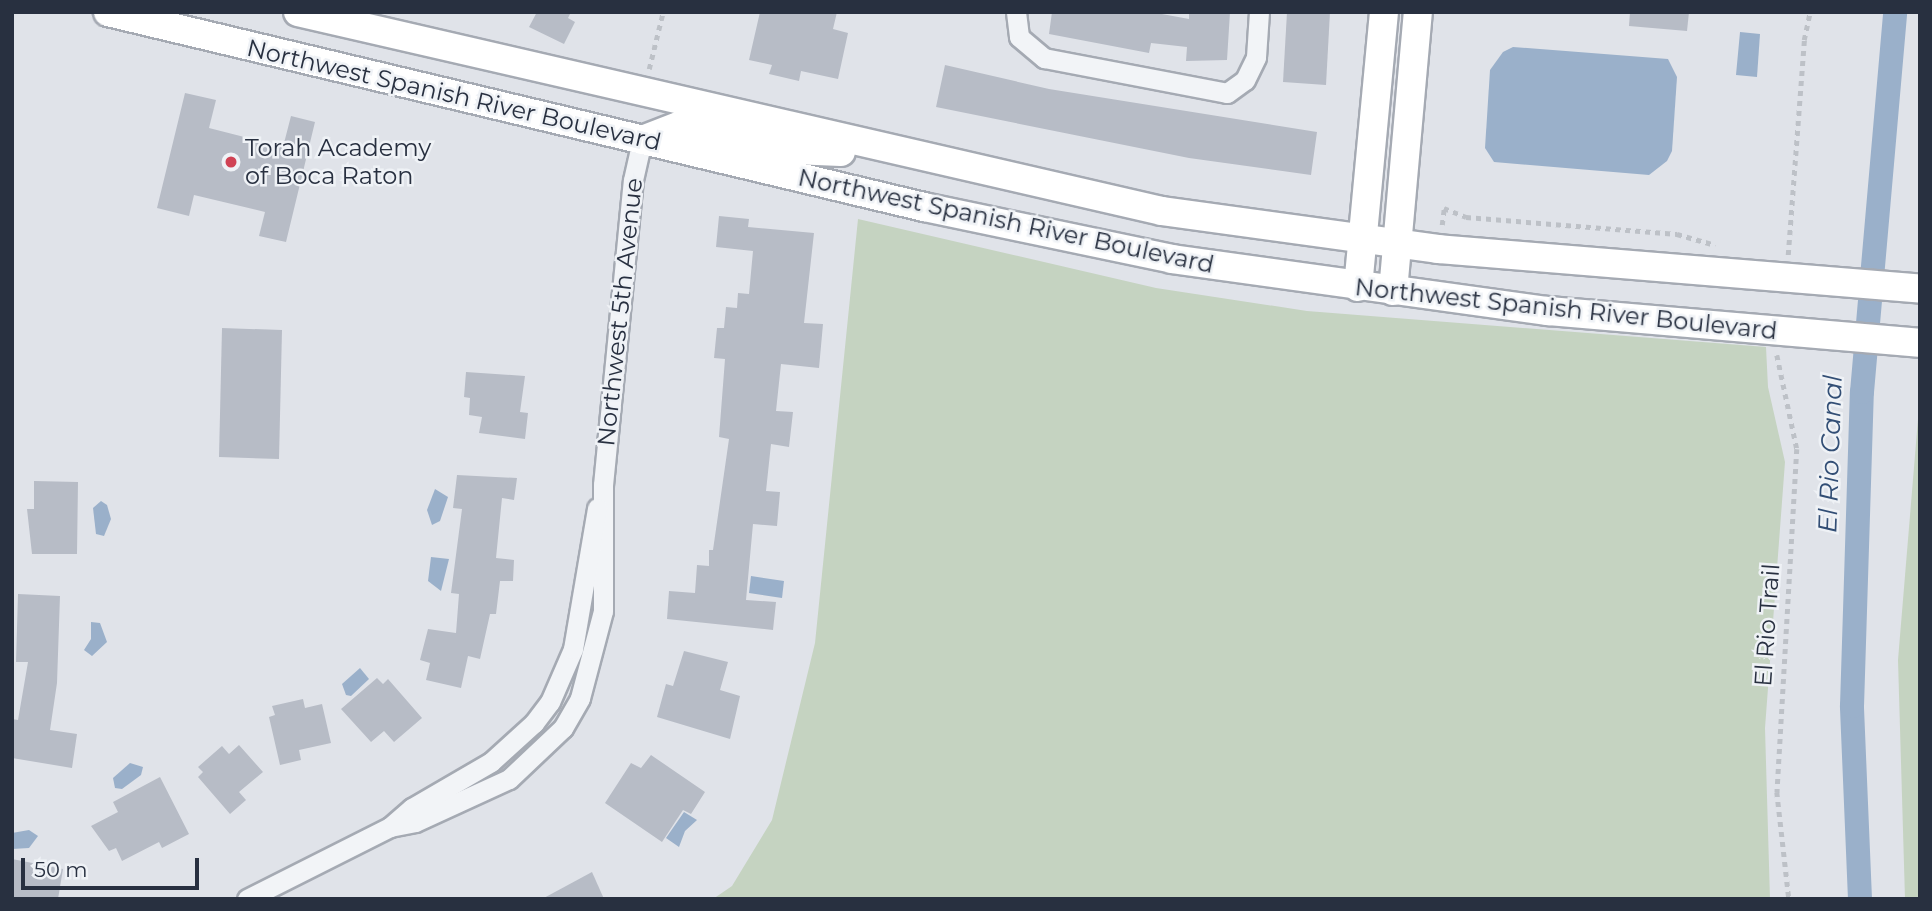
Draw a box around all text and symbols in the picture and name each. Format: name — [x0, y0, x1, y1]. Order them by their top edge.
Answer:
street label: Northwest Spanish River Boulevard — [244, 33, 664, 157]
place label: Torah Academy of Boca Raton — [245, 134, 431, 190]
marker: Torah Academy of Boca Raton — [223, 154, 239, 170]
street label: Northwest Spanish River Boulevard — [795, 163, 1217, 279]
street label: Northwest 5th Avenue — [592, 176, 648, 448]
street label: Northwest Spanish River Boulevard — [1353, 272, 1779, 346]
water label: El Rio Canal — [1813, 374, 1849, 534]
street label: El Rio Trail — [1748, 563, 1786, 687]
scale bar — [24, 844, 203, 888]
text: 50 m — [34, 857, 88, 882]

